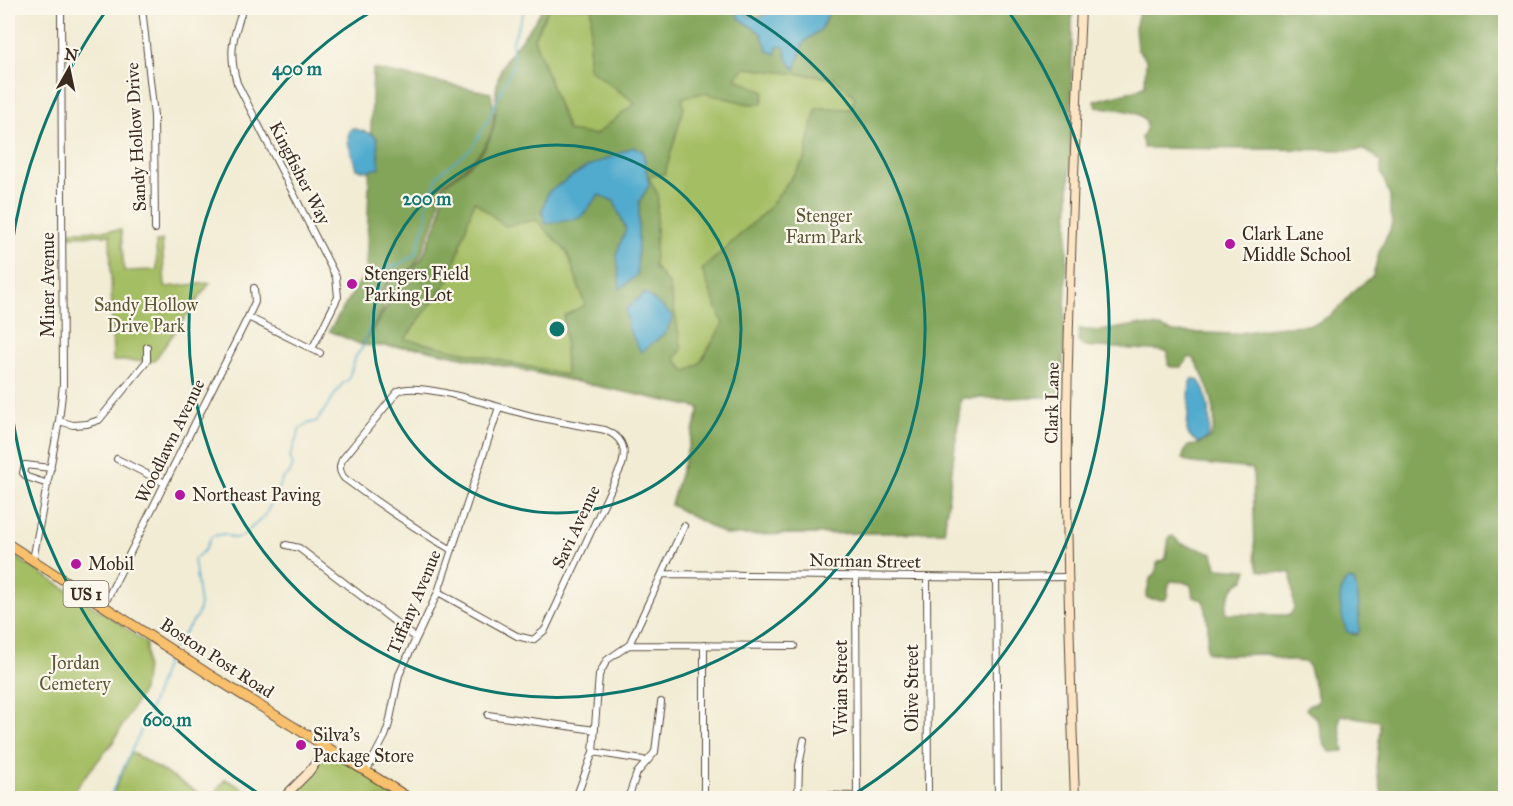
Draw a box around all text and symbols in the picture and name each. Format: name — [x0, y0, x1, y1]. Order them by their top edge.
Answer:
north arrow — [39, 39, 99, 99]
text: N — [63, 44, 80, 65]
text: 400 m — [272, 58, 323, 81]
street label: Sandy Hollow Drive — [121, 62, 151, 212]
street label: Kingfisher Way — [264, 118, 336, 229]
text: 200 m — [403, 188, 452, 210]
park label: Stenger Farm Park — [785, 205, 863, 248]
place label: Clark Lane Middle School — [1242, 223, 1351, 266]
street label: Miner Avenue — [37, 232, 59, 338]
marker: Clark Lane Middle School — [1223, 237, 1237, 251]
place label: Stengers Field Parking Lot — [364, 263, 469, 307]
marker: Stengers Field Parking Lot — [345, 277, 359, 291]
park label: Sandy Hollow Drive Park — [94, 294, 198, 337]
centre of rings — [547, 319, 567, 339]
street label: Clark Lane — [1040, 362, 1064, 444]
street label: Woodlawn Avenue — [130, 375, 210, 507]
street label: Savi Avenue — [547, 482, 605, 572]
place label: Northeast Paving — [192, 484, 321, 507]
marker: Northeast Paving — [173, 488, 187, 502]
street label: Tiffany Avenue — [382, 546, 446, 658]
street label: Norman Street — [809, 549, 922, 573]
place label: Mobil — [88, 553, 134, 575]
marker: Mobil — [69, 557, 83, 571]
road number: US 1 — [64, 581, 109, 607]
street label: Boston Post Road — [156, 613, 278, 703]
street label: Vivian Street — [830, 639, 852, 737]
street label: Olive Street — [901, 643, 923, 732]
park label: Jordan Cemetery — [39, 652, 111, 695]
text: 600 m — [142, 709, 192, 731]
place label: Silva's Package Store — [313, 724, 414, 768]
marker: Silva's Package Store — [294, 738, 308, 752]

